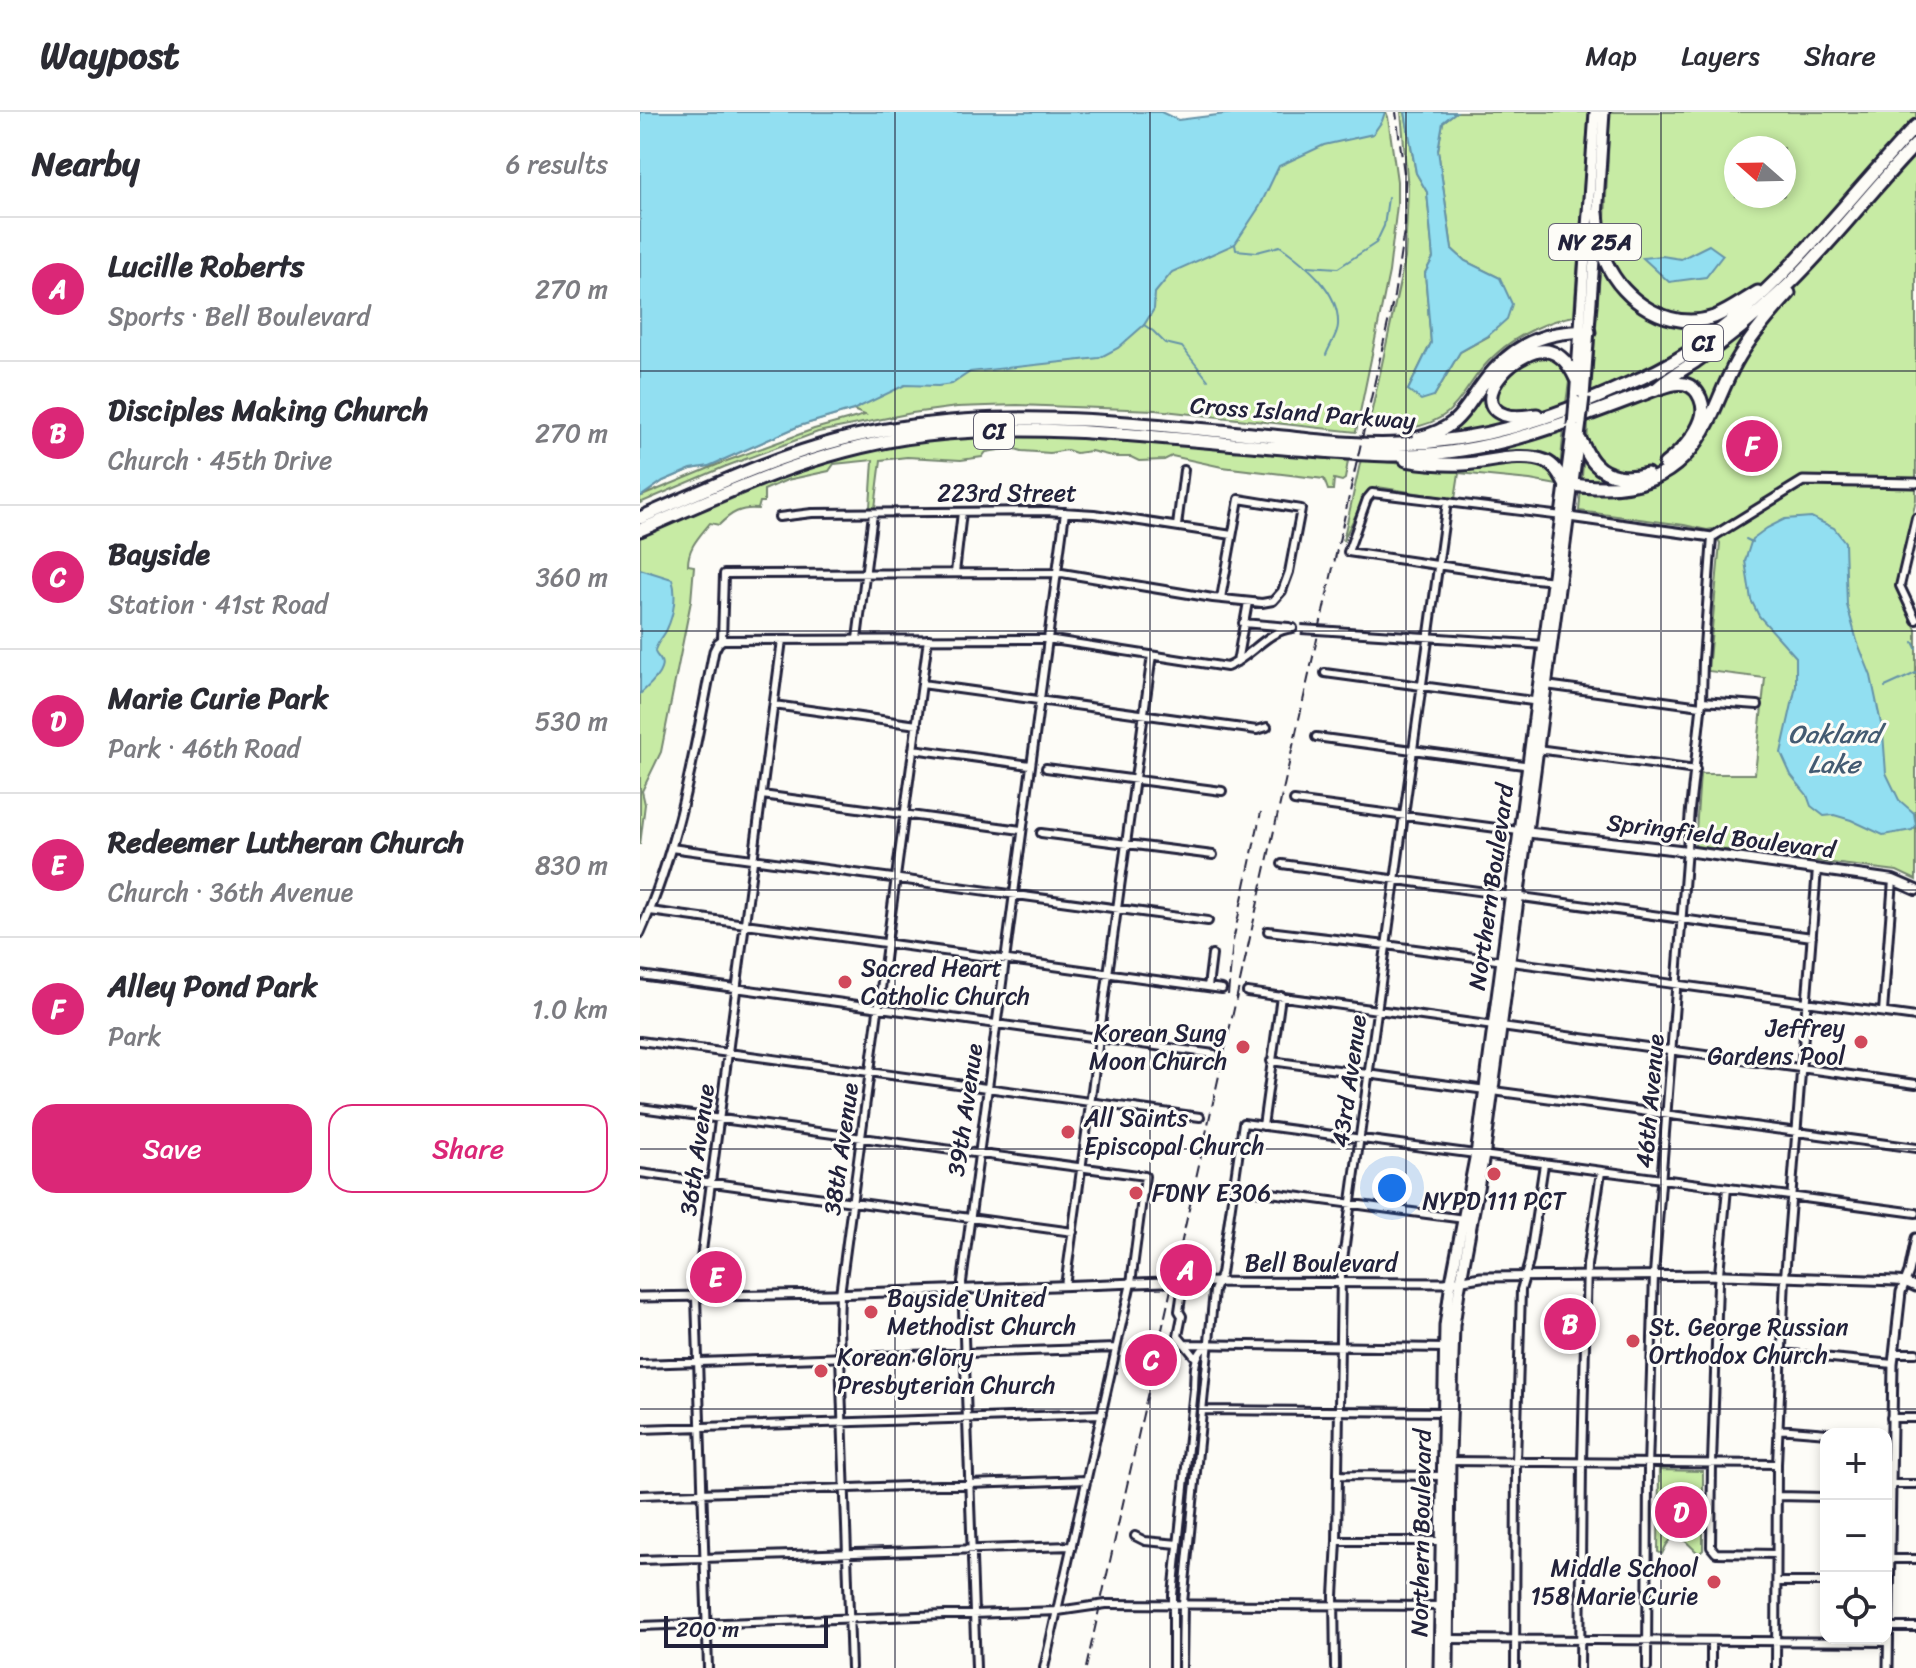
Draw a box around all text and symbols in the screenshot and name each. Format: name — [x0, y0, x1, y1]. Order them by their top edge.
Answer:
text: Waypost — [40, 22, 180, 89]
text: Map — [1585, 31, 1637, 80]
text: Layers — [1681, 31, 1760, 80]
text: Share — [1804, 31, 1876, 80]
text: Nearby — [32, 134, 140, 194]
north arrow — [1724, 136, 1796, 208]
text: 6 results — [506, 141, 608, 187]
road number: NY 25A — [1549, 224, 1641, 260]
text: Lucille Roberts — [108, 239, 304, 293]
text: A — [49, 266, 67, 312]
text: 270 m — [535, 266, 608, 312]
text: Sports · Bell Boulevard — [108, 293, 370, 339]
road number: CI — [1683, 325, 1723, 361]
text: Disciples Making Church — [108, 383, 428, 437]
street label: Cross Island Parkway — [1189, 384, 1418, 442]
text: B — [50, 410, 66, 456]
text: 270 m — [535, 410, 608, 456]
road number: CI — [974, 413, 1014, 449]
pin: F — [1726, 416, 1778, 476]
text: Church · 45th Drive — [108, 437, 332, 483]
street label: 223rd Street — [937, 472, 1077, 514]
text: Bayside — [108, 527, 210, 581]
text: C — [50, 554, 66, 600]
text: 360 m — [536, 554, 608, 600]
text: Station · 41st Road — [108, 581, 328, 627]
text: Marie Curie Park — [108, 671, 329, 725]
text: D — [50, 698, 66, 744]
text: 530 m — [535, 698, 608, 744]
water label: Oakland Lake — [1788, 711, 1887, 787]
text: Park · 46th Road — [108, 725, 300, 771]
street label: Northern Boulevard — [1456, 780, 1526, 993]
street label: Springfield Boulevard — [1604, 801, 1840, 871]
text: Redeemer Lutheran Church — [108, 815, 464, 869]
text: E — [51, 842, 65, 888]
text: 830 m — [535, 842, 608, 888]
text: Church · 36th Avenue — [108, 869, 353, 915]
place label: Sacred Heart Catholic Church — [861, 947, 1030, 1017]
text: Alley Pond Park — [108, 959, 318, 1013]
marker: Sacred Heart Catholic Church — [836, 973, 854, 991]
text: F — [51, 986, 65, 1032]
text: 1.0 km — [532, 986, 608, 1032]
place label: Jeffrey Gardens Pool — [1707, 1007, 1846, 1077]
place label: Korean Sung Moon Church — [1089, 1012, 1227, 1082]
street label: 43rd Avenue — [1319, 1012, 1379, 1150]
text: Park — [108, 1013, 161, 1059]
street label: 46th Avenue — [1623, 1032, 1677, 1170]
marker: Jeffrey Gardens Pool — [1852, 1033, 1870, 1051]
marker: Korean Sung Moon Church — [1234, 1038, 1252, 1056]
street label: 39th Avenue — [935, 1040, 995, 1179]
street label: 38th Avenue — [811, 1080, 871, 1218]
street label: 36th Avenue — [667, 1081, 727, 1219]
place label: All Saints Episcopal Church — [1083, 1097, 1264, 1167]
button: Save — [32, 1104, 312, 1193]
button: Share — [328, 1104, 608, 1193]
marker: All Saints Episcopal Church — [1059, 1123, 1077, 1141]
marker: NYPD 111 PCT — [1485, 1165, 1503, 1183]
your location — [1372, 1168, 1412, 1208]
place label: FDNY E306 — [1152, 1172, 1271, 1214]
place label: NYPD 111 PCT — [1422, 1180, 1567, 1222]
marker: FDNY E306 — [1127, 1184, 1145, 1202]
pin: A — [1160, 1240, 1212, 1300]
street label: Bell Boulevard — [1245, 1242, 1399, 1284]
pin: E — [690, 1247, 742, 1307]
place label: Bayside United Methodist Church — [887, 1277, 1076, 1347]
pin: B — [1544, 1294, 1596, 1354]
marker: Bayside United Methodist Church — [862, 1303, 880, 1321]
place label: St. George Russian Orthodox Church — [1649, 1306, 1849, 1376]
pin: C — [1125, 1330, 1177, 1390]
marker: St. George Russian Orthodox Church — [1624, 1332, 1642, 1350]
place label: Korean Glory Presbyterian Church — [837, 1336, 1055, 1406]
marker: Korean Glory Presbyterian Church — [812, 1362, 830, 1380]
street label: Northern Boulevard — [1398, 1427, 1444, 1637]
map controls — [1820, 1428, 1892, 1644]
button: + — [1820, 1428, 1892, 1500]
pin: D — [1655, 1482, 1707, 1542]
button: − — [1820, 1500, 1892, 1572]
place label: Middle School 158 Marie Curie — [1531, 1547, 1699, 1617]
button: locate — [1820, 1572, 1892, 1644]
marker: Middle School 158 Marie Curie — [1705, 1573, 1723, 1591]
text: 200 m — [676, 1610, 739, 1649]
scale bar — [664, 1612, 828, 1648]

